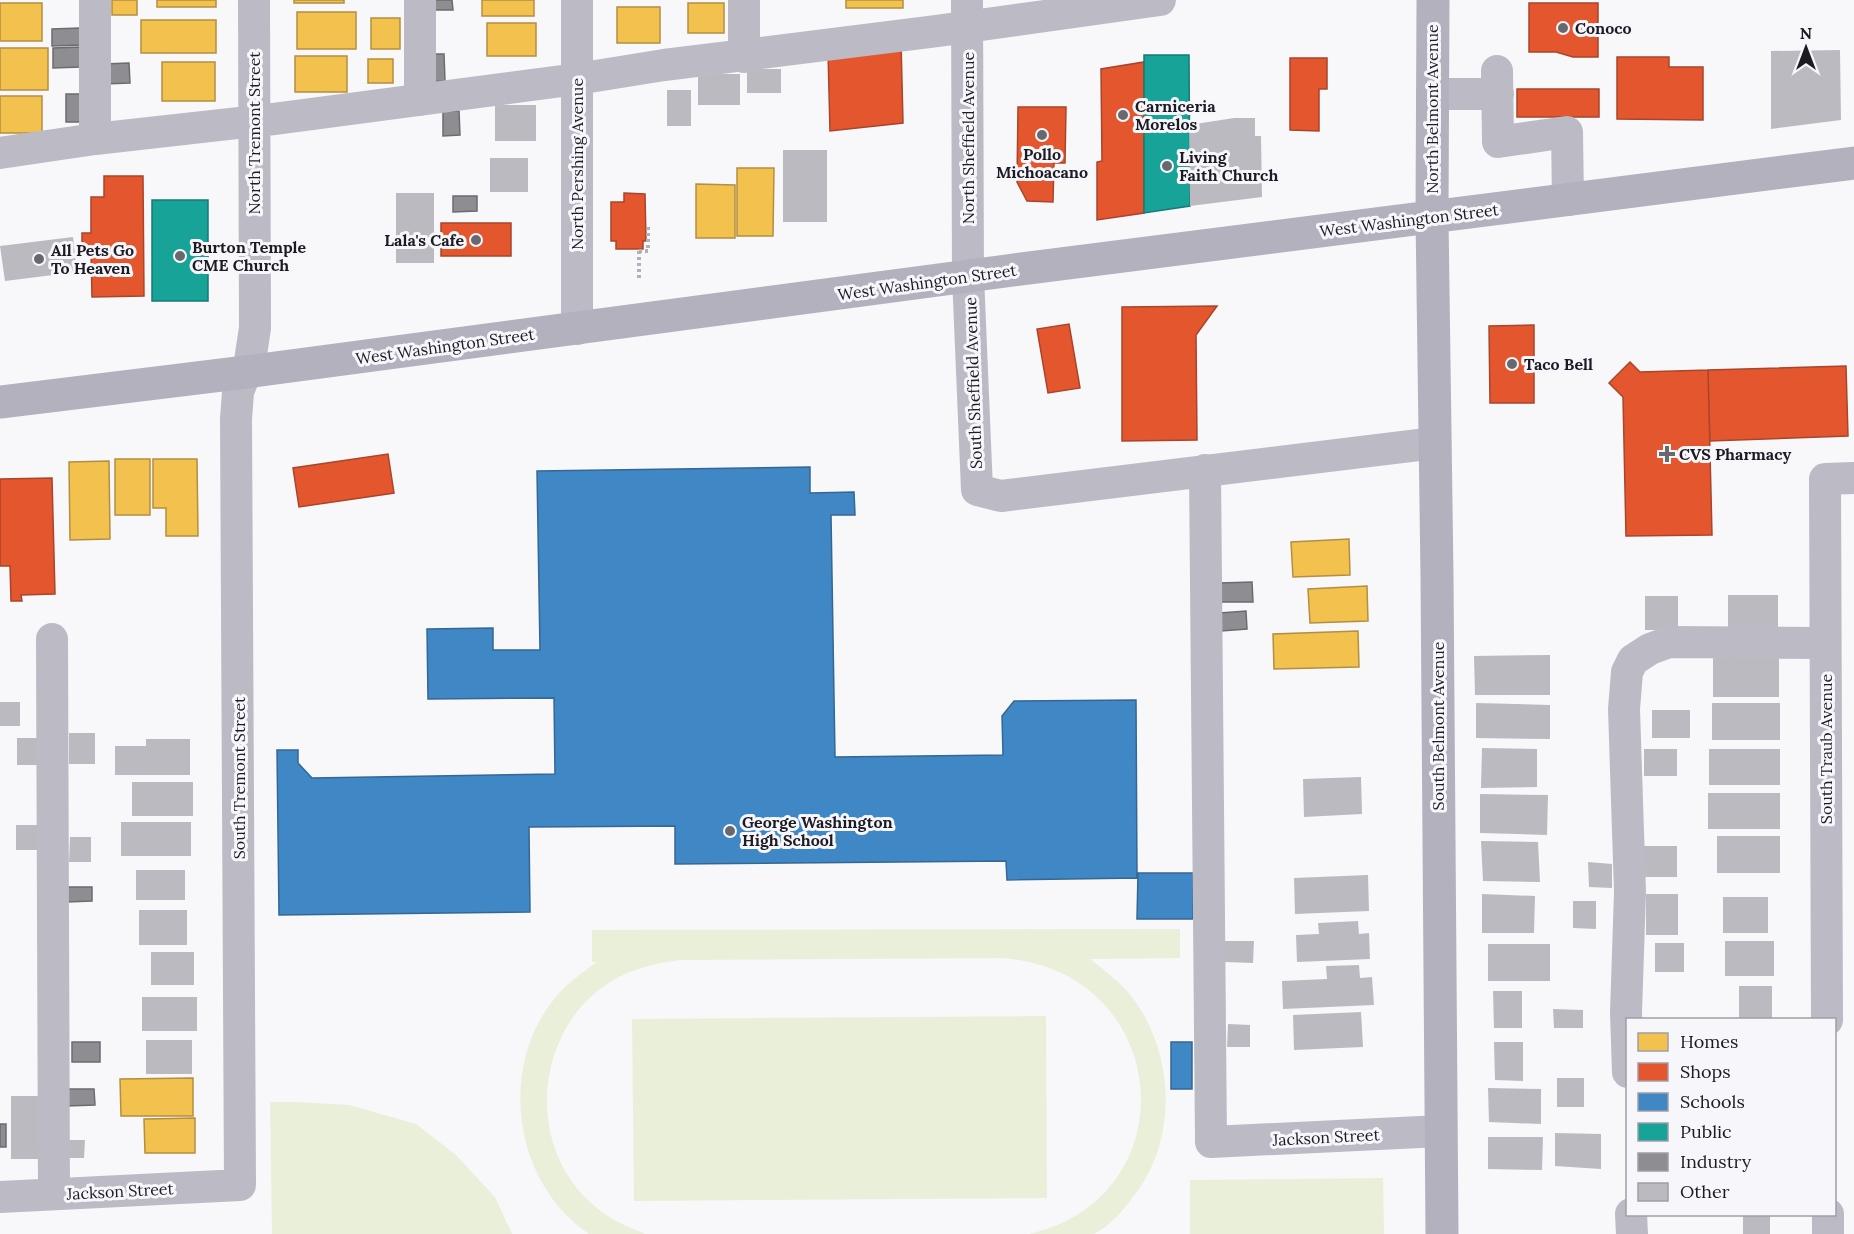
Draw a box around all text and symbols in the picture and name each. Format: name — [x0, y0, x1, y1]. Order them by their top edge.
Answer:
place label: Conoco — [1575, 18, 1632, 38]
north arrow — [1776, 18, 1836, 78]
marker: Conoco — [1556, 21, 1570, 35]
text: N — [1800, 23, 1812, 43]
street label: North Belmont Avenue — [1422, 24, 1442, 194]
street label: North Tremont Street — [244, 51, 264, 214]
street label: North Sheffield Avenue — [958, 51, 978, 224]
street label: North Pershing Avenue — [567, 78, 587, 250]
place label: Carniceria Morelos — [1135, 96, 1216, 134]
marker: Carniceria Morelos — [1116, 108, 1130, 122]
marker: Pollo Michoacano — [1035, 128, 1049, 142]
place label: Pollo Michoacano — [996, 144, 1088, 182]
place label: Living Faith Church — [1179, 147, 1278, 185]
marker: Living Faith Church — [1160, 159, 1174, 173]
street label: West Washington Street — [1318, 199, 1500, 241]
place label: Lala's Cafe — [384, 230, 464, 250]
marker: Lala's Cafe — [469, 233, 483, 247]
place label: Burton Temple CME Church — [192, 237, 306, 275]
place label: All Pets Go To Heaven — [51, 240, 134, 278]
marker: Burton Temple CME Church — [173, 249, 187, 263]
marker: All Pets Go To Heaven — [32, 252, 46, 266]
street label: West Washington Street — [836, 259, 1018, 304]
street label: South Sheffield Avenue — [960, 296, 986, 469]
street label: West Washington Street — [354, 323, 536, 368]
place label: Taco Bell — [1524, 354, 1593, 374]
marker: Taco Bell — [1505, 357, 1519, 371]
place label: CVS Pharmacy — [1679, 444, 1791, 464]
marker: CVS Pharmacy — [1660, 447, 1674, 461]
street label: South Belmont Avenue — [1428, 641, 1448, 810]
street label: South Traub Avenue — [1816, 674, 1836, 824]
street label: South Tremont Street — [229, 696, 249, 859]
place label: George Washington High School — [742, 812, 893, 850]
marker: George Washington High School — [723, 824, 737, 838]
legend — [1626, 1018, 1836, 1216]
text: Homes — [1680, 1030, 1738, 1053]
text: Shops — [1680, 1060, 1731, 1083]
text: Schools — [1680, 1090, 1745, 1113]
text: Public — [1680, 1120, 1732, 1143]
street label: Jackson Street — [1271, 1124, 1381, 1150]
text: Industry — [1680, 1150, 1752, 1173]
street label: Jackson Street — [65, 1178, 175, 1204]
text: Other — [1680, 1180, 1730, 1203]

